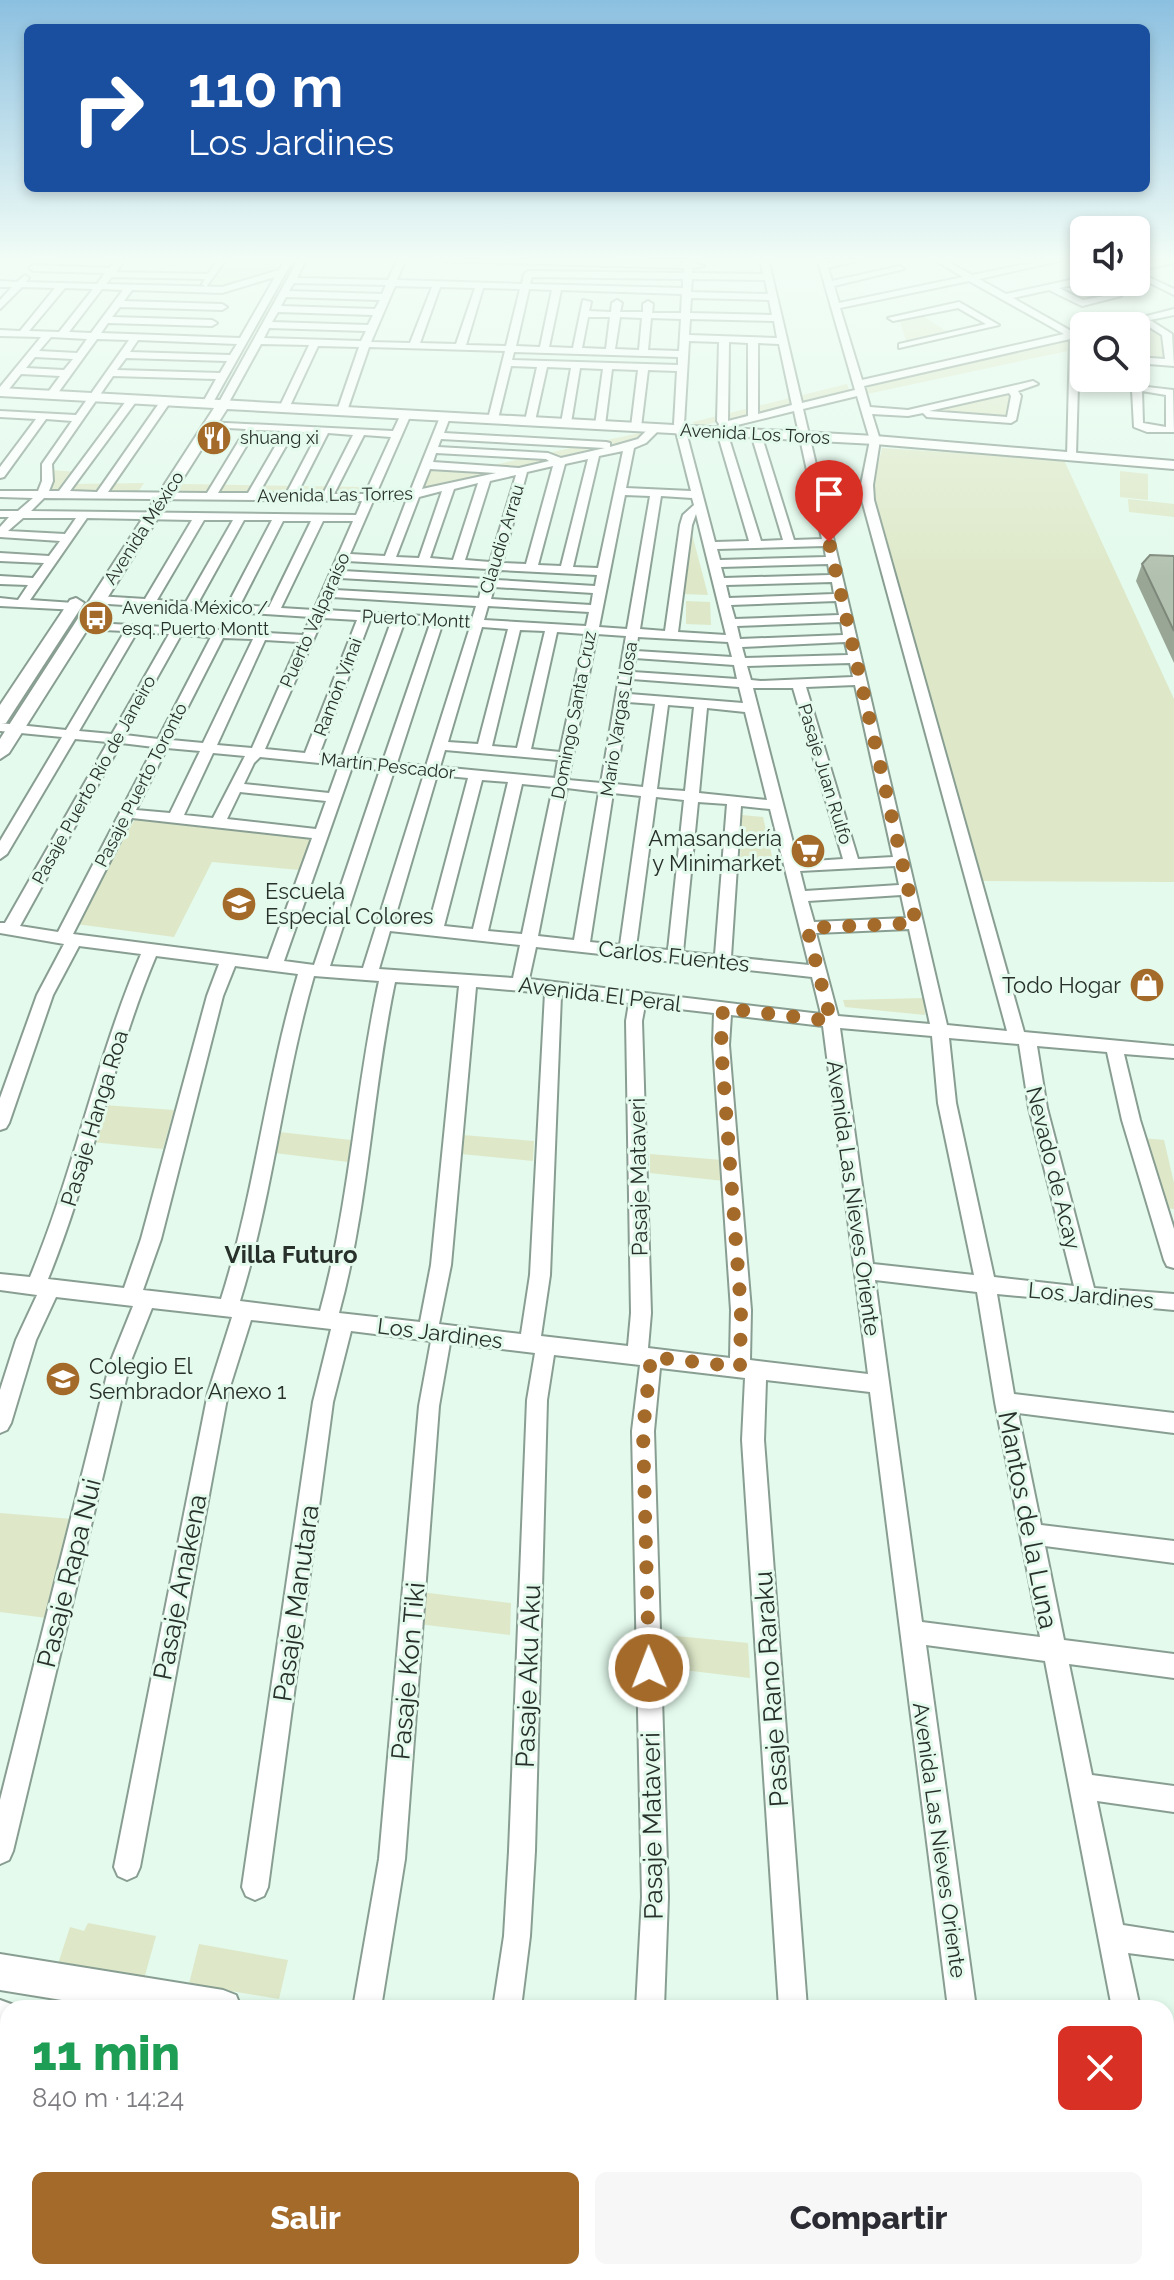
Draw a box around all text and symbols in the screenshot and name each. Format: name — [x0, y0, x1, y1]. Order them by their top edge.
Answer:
text: 110 m — [188, 54, 343, 120]
icon: right — [56, 56, 160, 160]
text: Los Jardines — [188, 121, 394, 163]
map controls — [1070, 216, 1150, 392]
button: sound — [1070, 216, 1150, 296]
button: search — [1070, 312, 1150, 392]
restaurant icon: shuang xi — [195, 419, 233, 457]
street label: Avenida Los Toros — [679, 419, 831, 448]
place label: shuang xi — [240, 427, 319, 448]
pin — [795, 460, 863, 542]
street label: Avenida México — [99, 467, 188, 588]
icon: arrive — [807, 472, 851, 516]
street label: Claudio Arrau — [475, 482, 528, 596]
street label: Avenida Las Torres — [257, 483, 413, 506]
street label: Puerto Valparaíso — [275, 549, 354, 691]
place label: Avenida México / esq. Puerto Montt — [122, 597, 269, 639]
bus stop icon: Avenida México / esq. Puerto Montt — [77, 599, 115, 637]
street label: Puerto Montt — [361, 605, 471, 632]
street label: Domingo Santa Cruz — [547, 629, 600, 801]
street label: Ramón Vinai — [309, 635, 366, 739]
street label: Mario Vargas Llosa — [596, 640, 641, 798]
street label: Pasaje Puerto Río de Janeiro — [27, 671, 160, 888]
street label: Pasaje Puerto Toronto — [90, 699, 191, 870]
street label: Pasaje Juan Rulfo — [794, 701, 857, 847]
street label: Martín Pescador — [320, 748, 457, 783]
place label: Amasandería y Minimarket — [648, 825, 783, 876]
supermarket icon: Amasandería y Minimarket — [789, 832, 827, 870]
place label: Escuela Especial Colores — [265, 878, 433, 929]
school or university icon: Escuela Especial Colores — [220, 885, 258, 923]
street label: Carlos Fuentes — [597, 935, 751, 977]
shop icon: Todo Hogar — [1128, 966, 1166, 1004]
street label: Avenida El Peral — [517, 971, 683, 1017]
place label: Todo Hogar — [1002, 972, 1121, 998]
street label: Pasaje Hanga Roa — [55, 1027, 133, 1209]
street label: Avenida Las Nieves Oriente — [822, 1059, 886, 1337]
street label: Nevado de Acay — [1021, 1084, 1087, 1252]
street label: Pasaje Mataveri — [624, 1098, 652, 1256]
district label: Villa Futuro — [225, 1240, 357, 1269]
street label: Los Jardines — [1027, 1277, 1155, 1313]
street label: Los Jardines — [376, 1312, 504, 1354]
place label: Colegio El Sembrador Anexo 1 — [89, 1353, 287, 1404]
school or university icon: Colegio El Sembrador Anexo 1 — [44, 1360, 82, 1398]
street label: Mantos de la Luna — [992, 1409, 1064, 1631]
street label: Pasaje Rapa Nui — [31, 1475, 107, 1671]
street label: Pasaje Anakena — [147, 1492, 213, 1682]
street label: Pasaje Manutara — [267, 1503, 325, 1703]
street label: Pasaje Rano Raraku — [748, 1570, 794, 1808]
street label: Pasaje Kon Tiki — [385, 1581, 431, 1761]
street label: Pasaje Aku Aku — [510, 1584, 546, 1768]
position arrow — [607, 1626, 691, 1710]
street label: Avenida Las Nieves Oriente — [908, 1701, 972, 1979]
street label: Pasaje Mataveri — [635, 1732, 669, 1920]
text: 11 min — [32, 2025, 180, 2081]
button: close — [1058, 2026, 1142, 2110]
text: 840 m · 14:24 — [32, 2083, 184, 2113]
button: Salir — [32, 2172, 579, 2264]
button: Compartir — [595, 2172, 1142, 2264]

